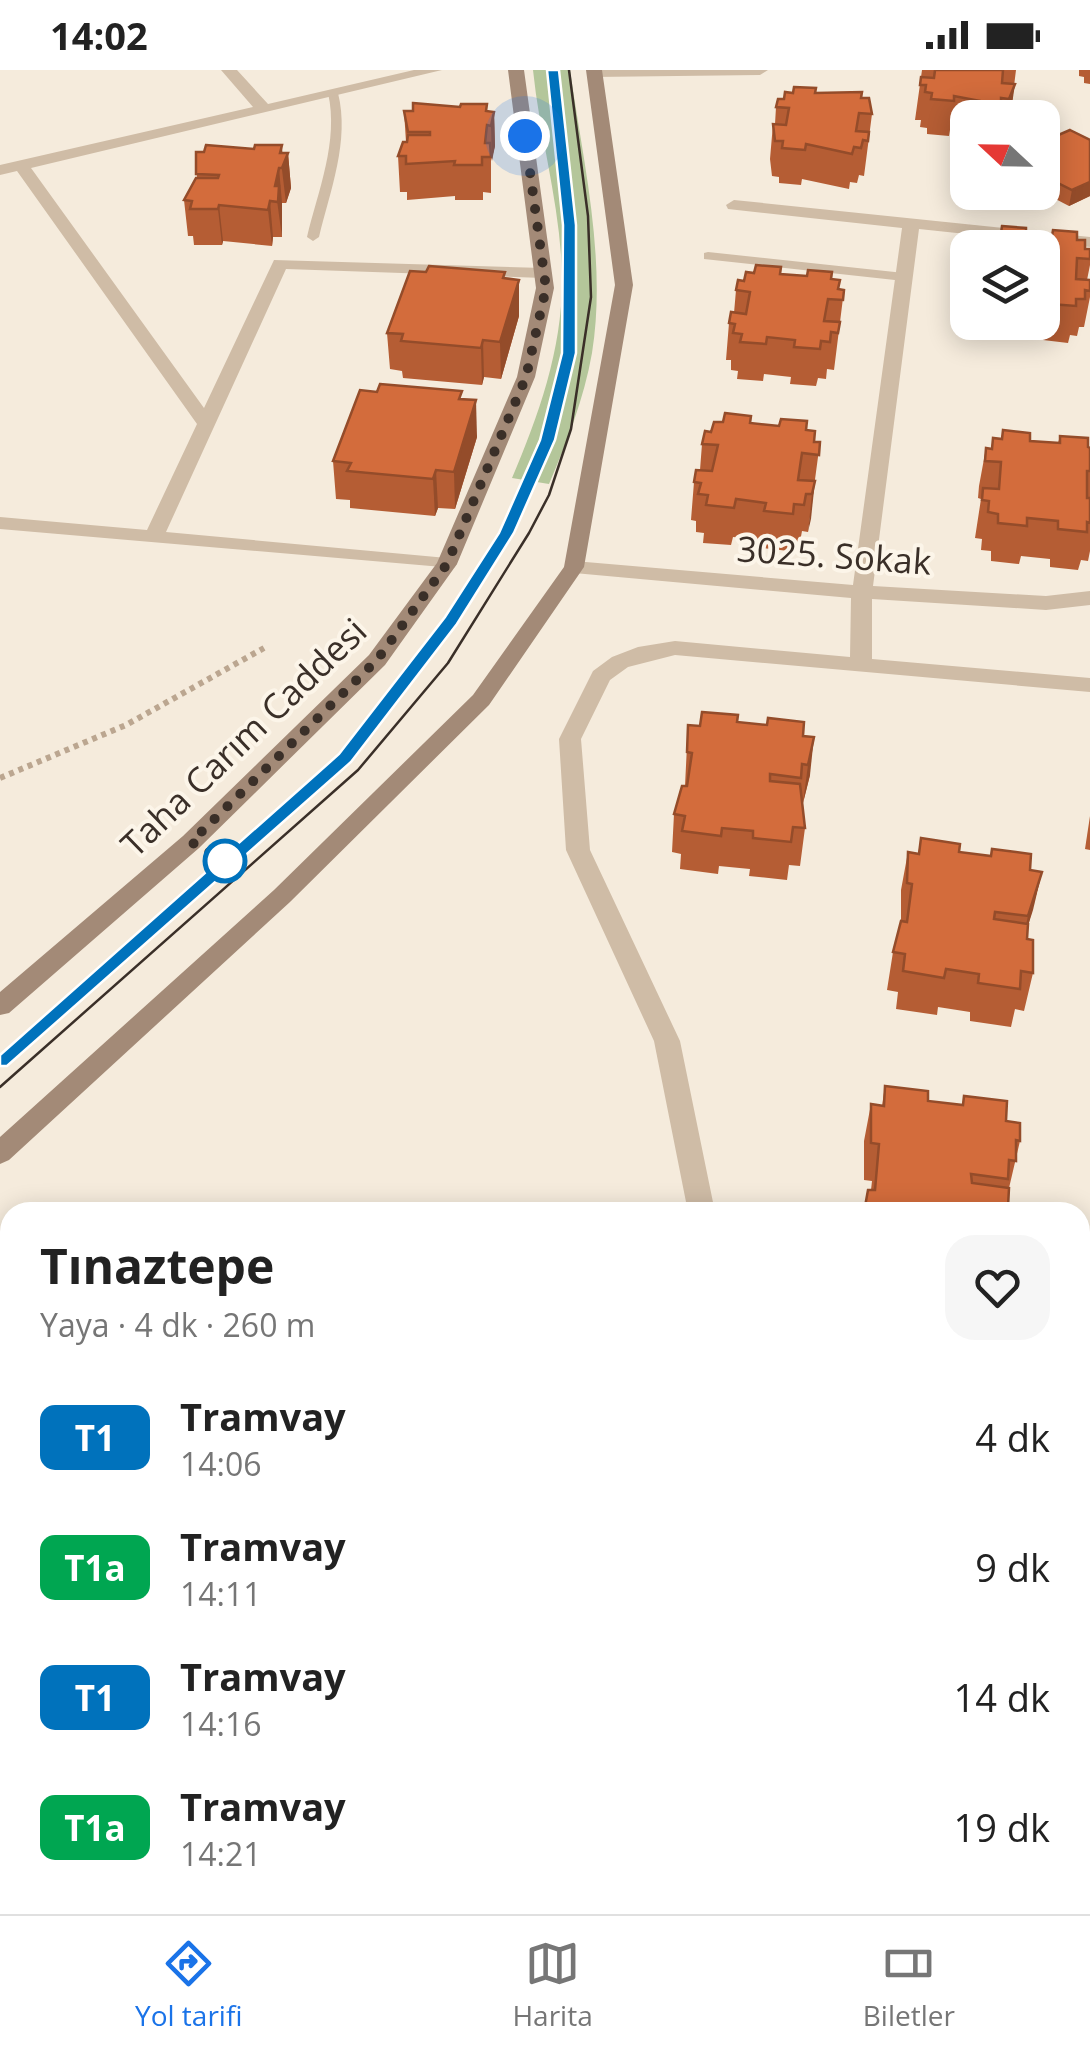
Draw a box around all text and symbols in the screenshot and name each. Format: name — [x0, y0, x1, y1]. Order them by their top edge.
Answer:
text: 14:02 — [50, 9, 148, 61]
north arrow — [950, 100, 1060, 210]
map controls — [950, 100, 1060, 340]
your location — [500, 111, 550, 161]
button: layers — [950, 230, 1060, 340]
street label: 3025. Sokak — [735, 524, 934, 585]
street label: Taha Carım Caddesi — [110, 607, 376, 866]
unlabelled marker — [204, 840, 246, 882]
text: Tınaztepe — [40, 1233, 274, 1298]
button: heart — [945, 1235, 1050, 1340]
text: Yaya · 4 dk · 260 m — [40, 1303, 315, 1346]
text: Tramvay — [180, 1390, 346, 1442]
text: 4 dk — [975, 1411, 1050, 1463]
text: T1 — [75, 1414, 115, 1461]
text: 14:06 — [180, 1442, 262, 1485]
text: Tramvay — [180, 1520, 346, 1572]
text: 9 dk — [975, 1541, 1050, 1593]
text: T1a — [64, 1544, 126, 1591]
text: 14:11 — [180, 1572, 262, 1615]
text: Tramvay — [180, 1650, 346, 1702]
text: 14 dk — [953, 1671, 1050, 1723]
text: T1 — [75, 1674, 115, 1721]
text: 14:16 — [180, 1702, 262, 1745]
text: Tramvay — [180, 1780, 346, 1832]
text: 19 dk — [953, 1801, 1050, 1853]
text: T1a — [64, 1804, 126, 1851]
text: 14:21 — [180, 1832, 262, 1875]
tab: Yol tarifi — [135, 1936, 242, 2034]
tab: Harita — [512, 1936, 593, 2034]
tab: Biletler — [863, 1936, 955, 2034]

